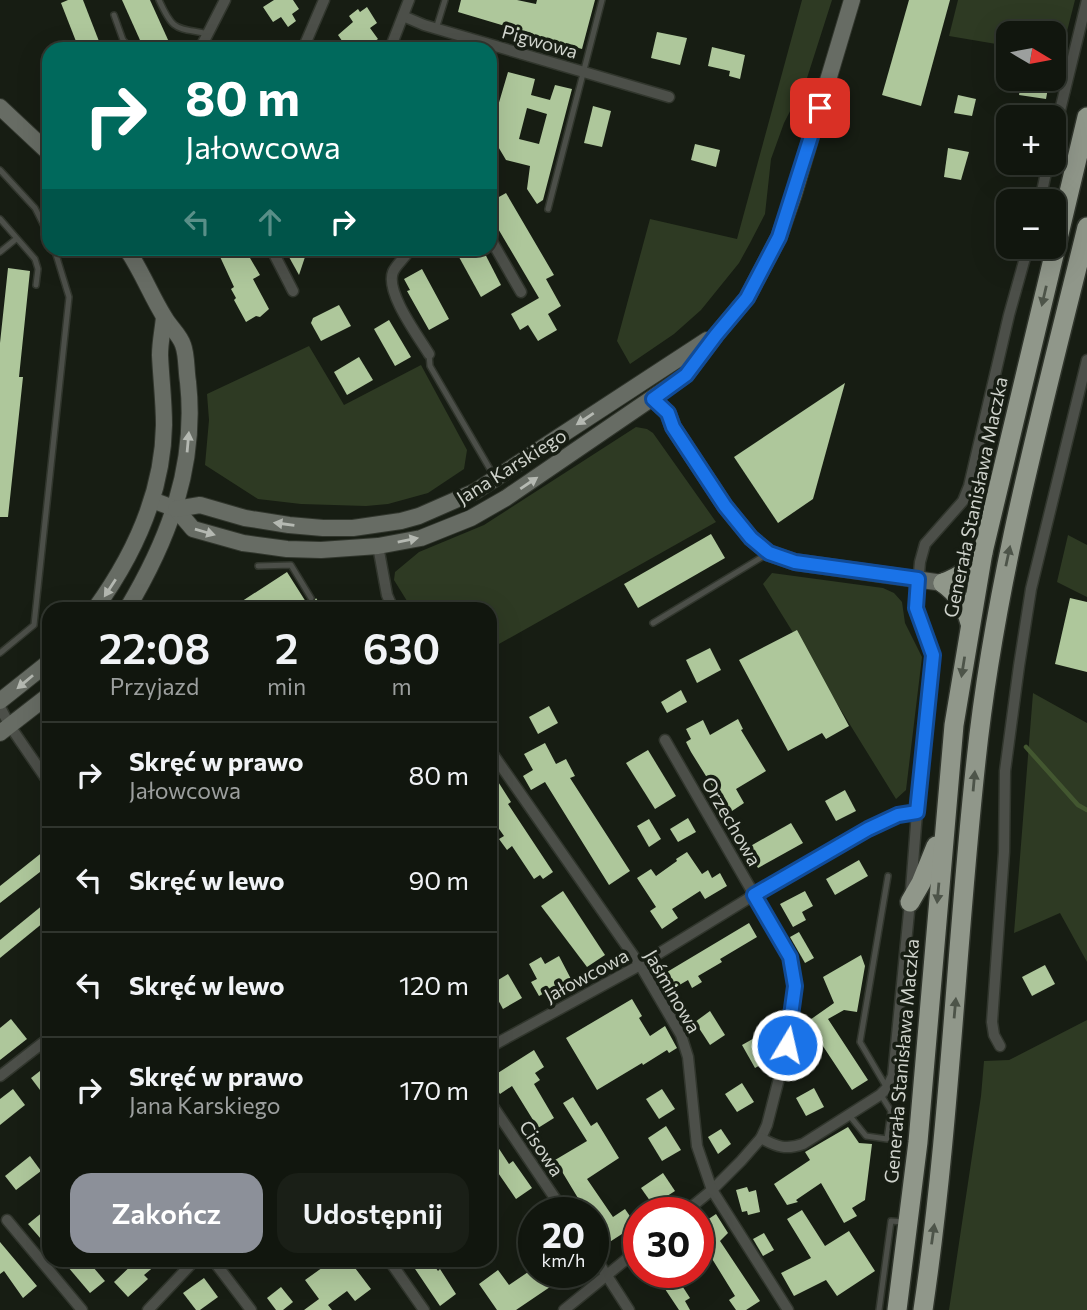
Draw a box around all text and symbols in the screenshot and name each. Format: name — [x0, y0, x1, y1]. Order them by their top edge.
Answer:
street label: Pigwowa — [499, 19, 581, 63]
north arrow — [996, 21, 1066, 91]
map controls — [996, 21, 1066, 259]
text: 80 m — [185, 66, 300, 126]
icon: right — [70, 70, 161, 161]
pin — [790, 78, 850, 138]
icon: arrive — [801, 89, 839, 127]
button: + — [996, 105, 1066, 175]
text: Jałowcowa — [185, 126, 341, 166]
button: − — [996, 189, 1066, 259]
icon: left — [178, 203, 216, 241]
icon: ahead — [251, 203, 289, 241]
icon: right — [324, 203, 362, 241]
one-way arrow — [1038, 285, 1049, 307]
street label: Generała Stanisława Maczka — [938, 374, 1012, 620]
one-way arrow — [576, 412, 594, 426]
street label: Jana Karskiego — [452, 423, 570, 509]
one-way arrow — [183, 431, 194, 453]
one-way arrow — [520, 476, 538, 490]
one-way arrow — [273, 519, 295, 530]
one-way arrow — [195, 528, 216, 538]
one-way arrow — [397, 535, 419, 546]
one-way arrow — [1003, 545, 1014, 567]
one-way arrow — [103, 578, 116, 598]
text: 22:08 — [99, 621, 210, 673]
text: 2 — [275, 621, 298, 673]
text: 630 — [363, 621, 440, 673]
one-way arrow — [957, 657, 968, 679]
text: Przyjazd — [110, 672, 199, 700]
text: min — [267, 672, 306, 700]
text: m — [391, 672, 412, 700]
one-way arrow — [16, 674, 34, 689]
text: Skręć w prawo — [129, 745, 304, 776]
icon: right — [70, 756, 108, 794]
text: 80 m — [409, 759, 469, 790]
one-way arrow — [969, 770, 980, 792]
street label: Orzechowa — [697, 772, 767, 870]
text: Jałowcowa — [129, 776, 241, 804]
icon: left — [70, 861, 108, 899]
text: Skręć w lewo — [129, 864, 285, 895]
text: 90 m — [409, 864, 469, 895]
one-way arrow — [932, 883, 943, 905]
street label: Generała Stanisława Maczka — [879, 938, 923, 1184]
street label: Jałowcowa — [540, 943, 632, 1007]
street label: Jaśminowa — [640, 945, 706, 1037]
icon: left — [70, 966, 108, 1004]
text: Skręć w lewo — [129, 969, 285, 1000]
text: 120 m — [399, 969, 469, 1000]
one-way arrow — [950, 996, 961, 1018]
position arrow — [750, 1008, 824, 1082]
text: Skręć w prawo — [129, 1060, 304, 1091]
icon: right — [70, 1071, 108, 1109]
text: 170 m — [400, 1074, 469, 1105]
text: Jana Karskiego — [129, 1091, 281, 1119]
street label: Cisowa — [515, 1116, 569, 1180]
button: Zakończ — [70, 1173, 263, 1253]
button: Udostępnij — [277, 1173, 469, 1253]
speed limit sign: 30 — [623, 1197, 714, 1288]
text: 20 — [542, 1212, 585, 1255]
one-way arrow — [928, 1223, 939, 1245]
text: km/h — [542, 1249, 585, 1271]

